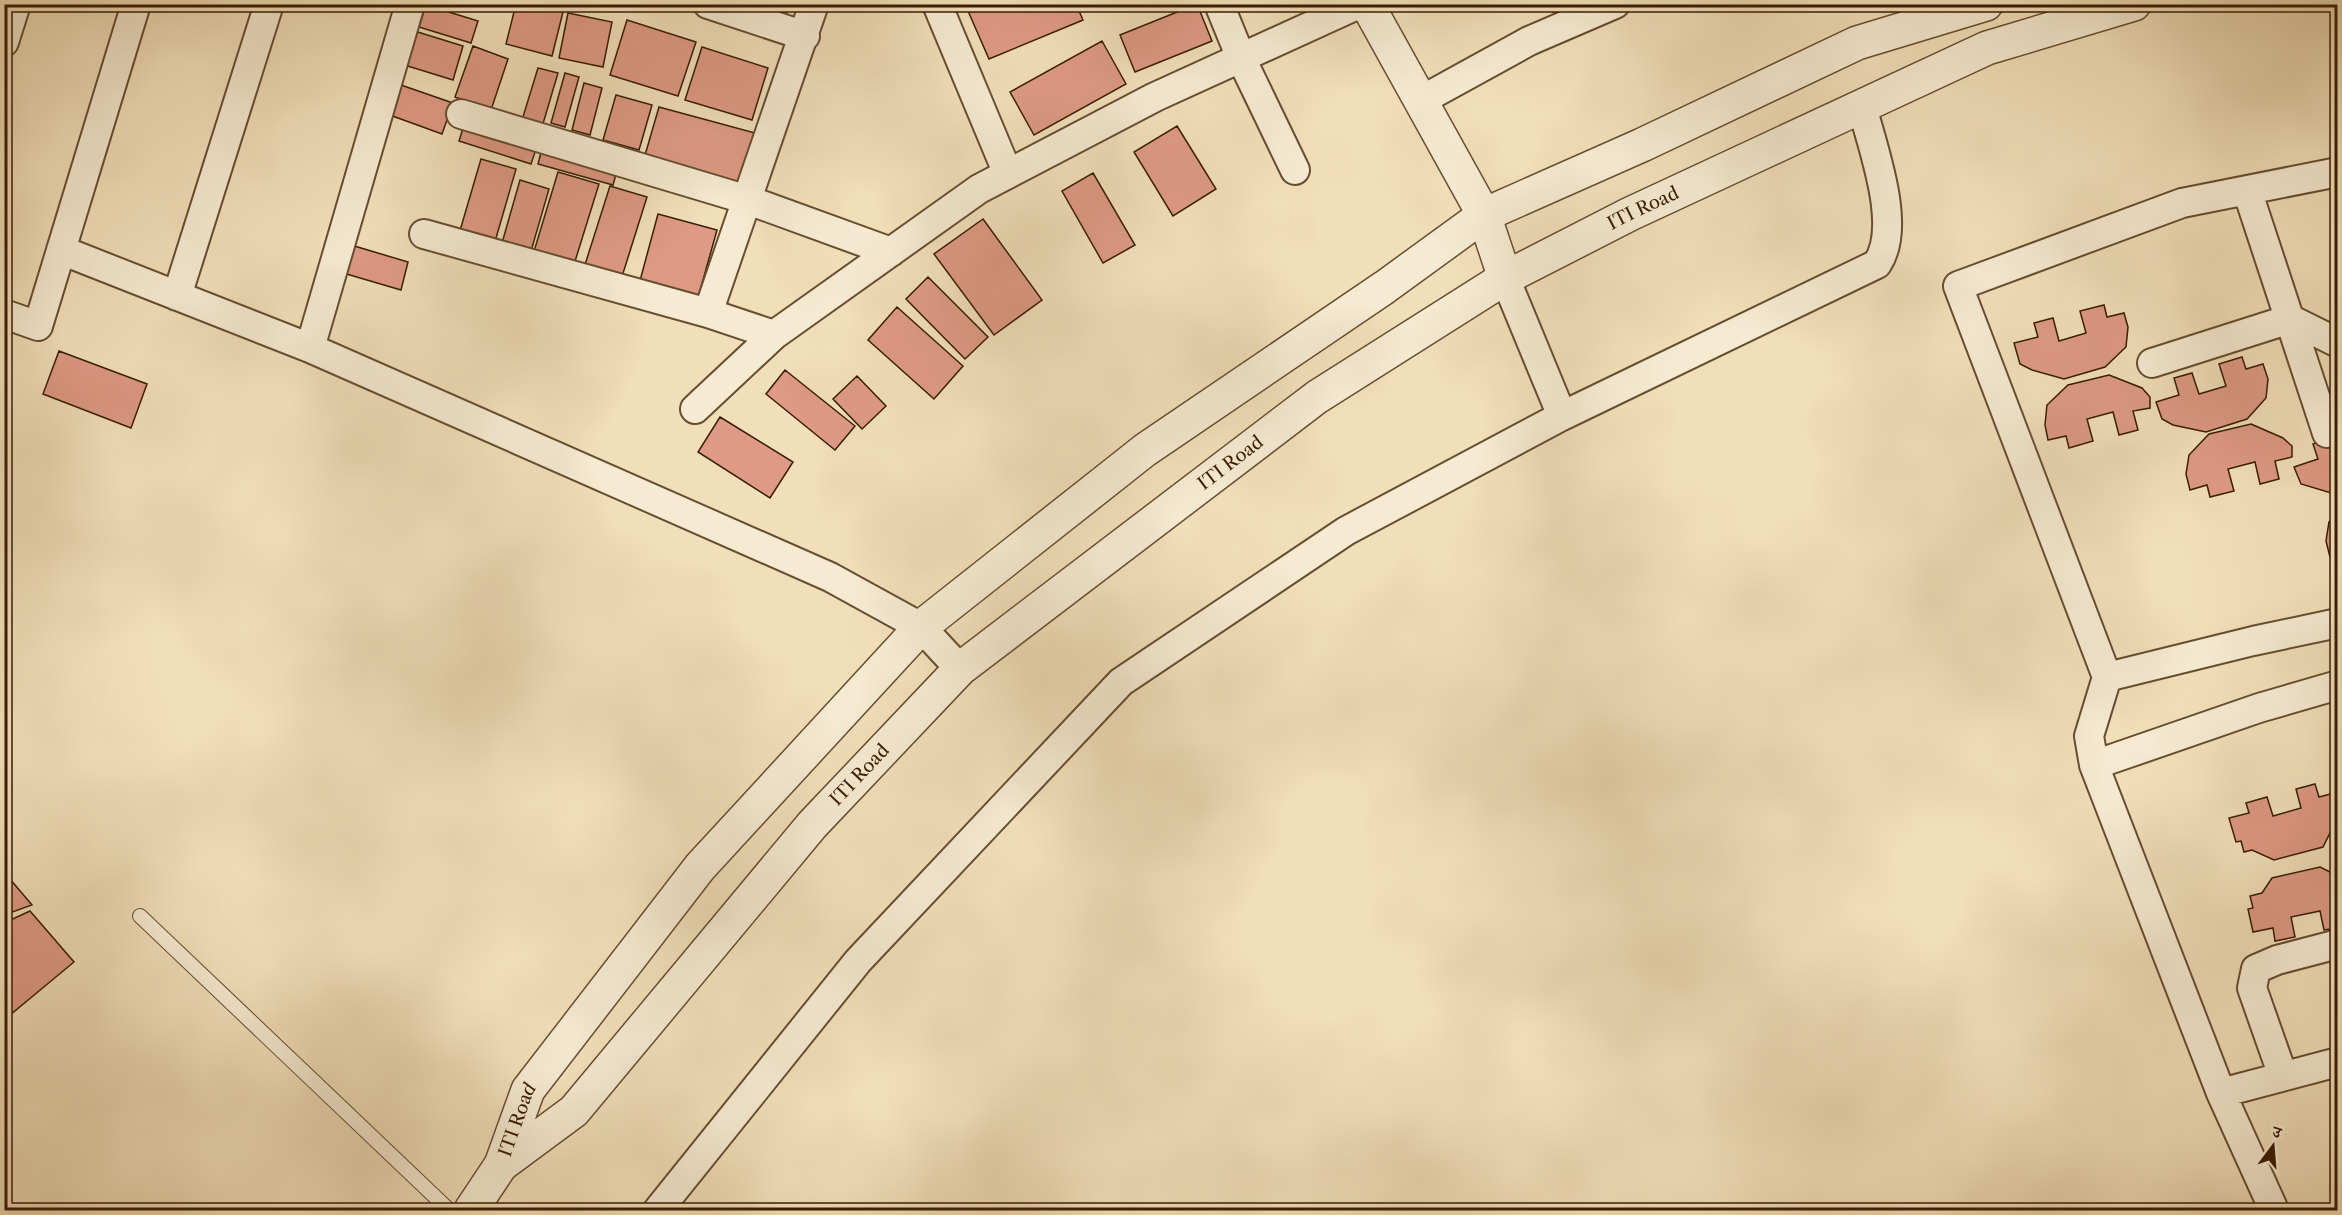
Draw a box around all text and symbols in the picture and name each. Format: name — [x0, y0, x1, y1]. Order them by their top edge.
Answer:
street label: ITI Road — [1604, 182, 1682, 235]
street label: ITI Road — [1193, 431, 1268, 495]
street label: ITI Road — [825, 740, 894, 810]
street label: ITI Road — [494, 1078, 541, 1160]
north arrow — [2243, 1116, 2303, 1176]
text: उ — [2269, 1121, 2286, 1143]

